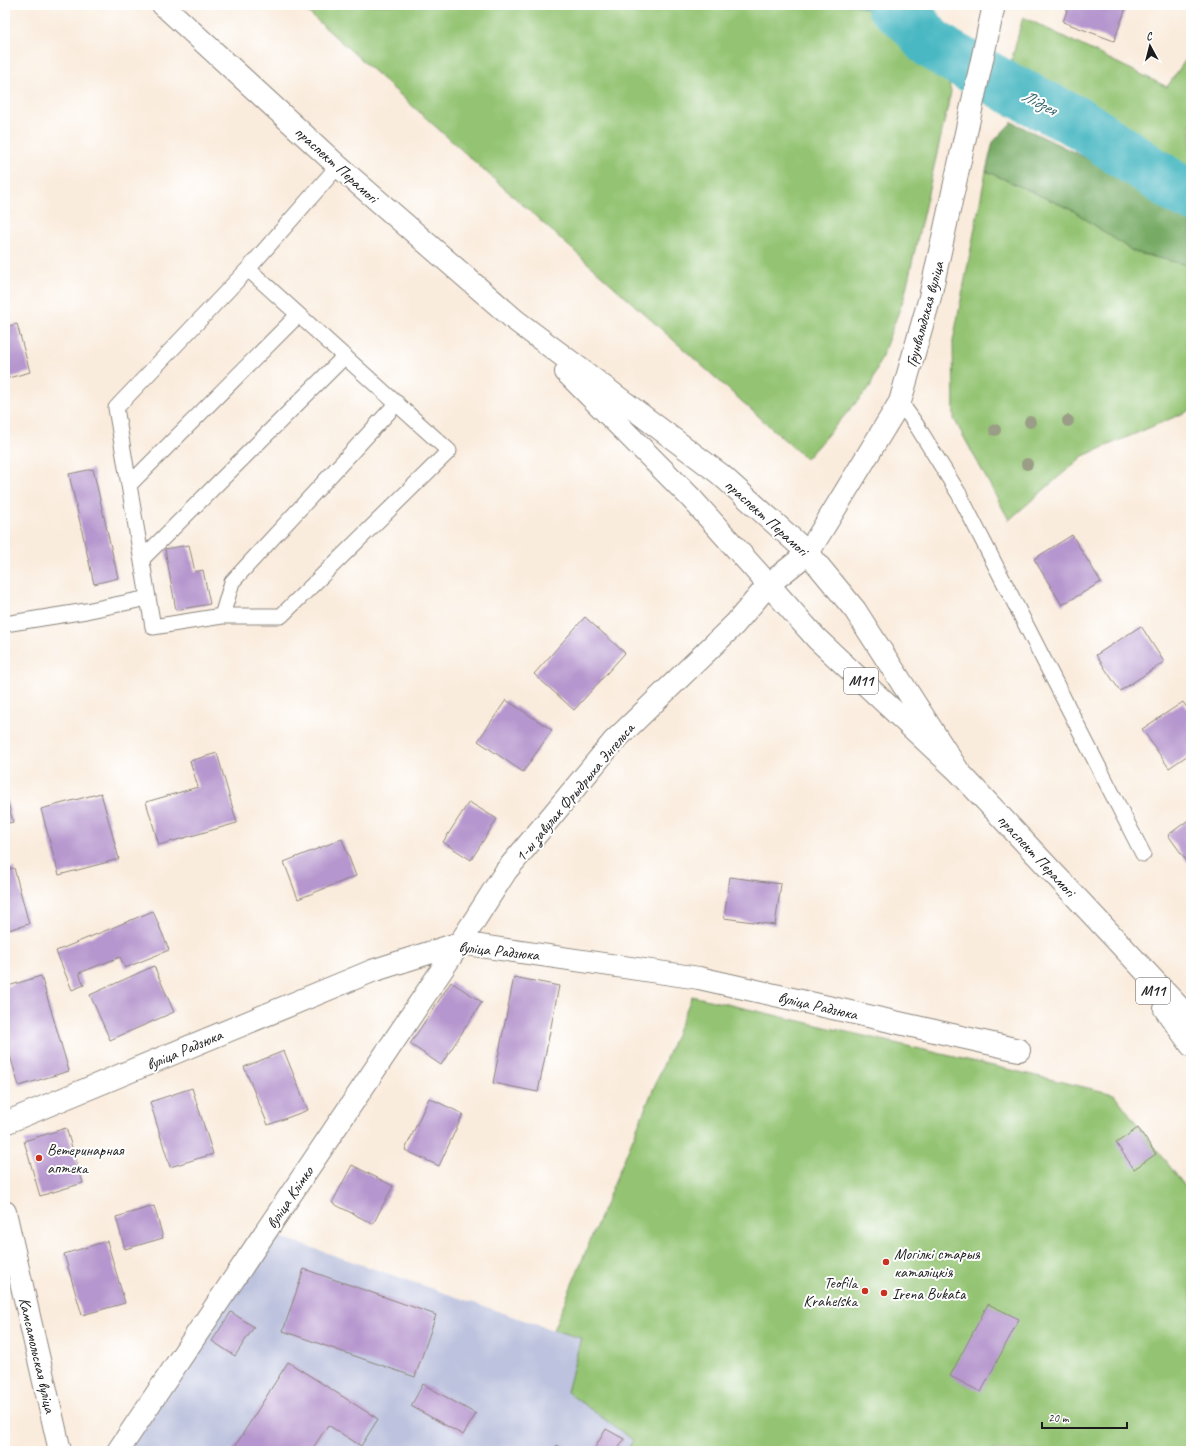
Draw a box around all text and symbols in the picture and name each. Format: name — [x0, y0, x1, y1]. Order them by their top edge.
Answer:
north arrow — [1130, 26, 1170, 66]
text: С — [1145, 29, 1154, 43]
water label: Лідзея — [1018, 85, 1062, 121]
street label: праспект Перамогі — [290, 122, 384, 209]
street label: Грунвальдская вуліца — [901, 258, 949, 369]
street label: праспект Перамогі — [720, 475, 814, 562]
road number: М11 — [844, 668, 878, 694]
street label: 1-ы завулак Фрыдрыха Энгельса — [511, 718, 640, 866]
street label: праспект Перамогі — [993, 810, 1081, 903]
street label: вуліца Радзюка — [458, 937, 541, 965]
road number: М11 — [1136, 978, 1170, 1004]
street label: вуліца Радзюка — [776, 987, 860, 1025]
street label: вуліца Радзюка — [143, 1025, 226, 1075]
place label: Ветеринарная аптека — [47, 1140, 125, 1178]
marker: Ветеринарная аптека — [34, 1153, 44, 1163]
street label: вуліца Клімко — [262, 1161, 319, 1233]
place label: Могілкі старыя каталіцкія — [894, 1244, 981, 1282]
marker: Могілкі старыя каталіцкія — [881, 1257, 891, 1267]
place label: Teofila Krahelska — [803, 1273, 858, 1311]
place label: Irena Bukata — [892, 1284, 967, 1304]
marker: Teofila Krahelska — [860, 1286, 870, 1296]
marker: Irena Bukata — [879, 1288, 889, 1298]
street label: Камсамольская вуліца — [14, 1296, 60, 1416]
scale bar — [1042, 1404, 1127, 1430]
text: 20 m — [1048, 1410, 1070, 1426]

